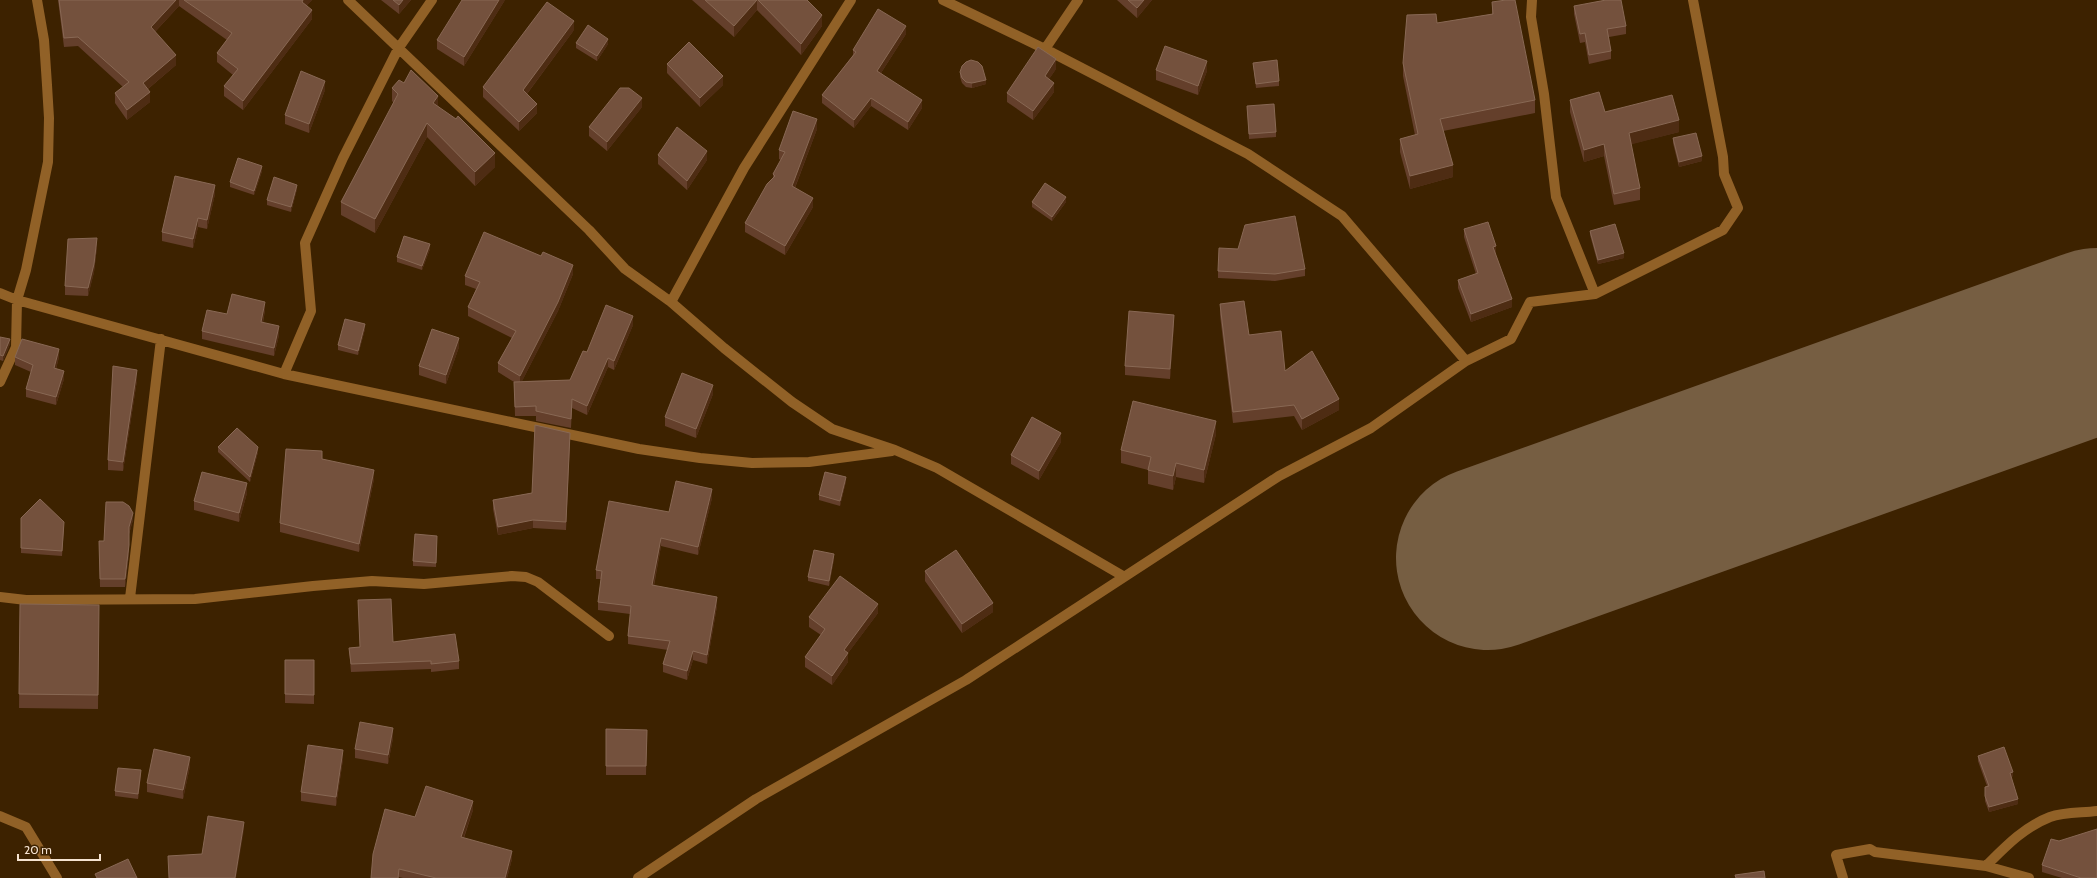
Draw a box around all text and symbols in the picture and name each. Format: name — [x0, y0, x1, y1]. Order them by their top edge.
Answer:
scale bar — [18, 836, 100, 862]
text: 20 m — [24, 842, 52, 857]

